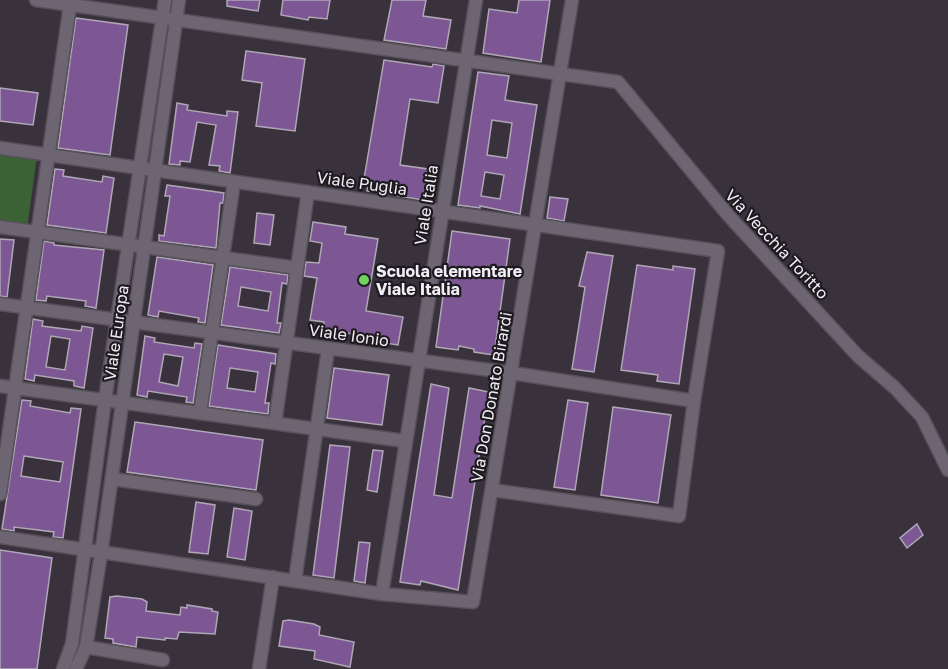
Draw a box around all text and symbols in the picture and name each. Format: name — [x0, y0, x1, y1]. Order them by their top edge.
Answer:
street label: Viale Italia — [410, 163, 442, 247]
street label: Viale Puglia — [316, 167, 408, 199]
street label: Via Vecchia Toritto — [721, 185, 833, 303]
place label: Scuola elementare Viale Italia — [376, 261, 522, 299]
marker: Scuola elementare Viale Italia — [357, 273, 371, 287]
street label: Viale Europa — [99, 284, 133, 382]
street label: Via Don Donato Birardi — [466, 310, 516, 484]
street label: Viale Ionio — [308, 319, 390, 351]

